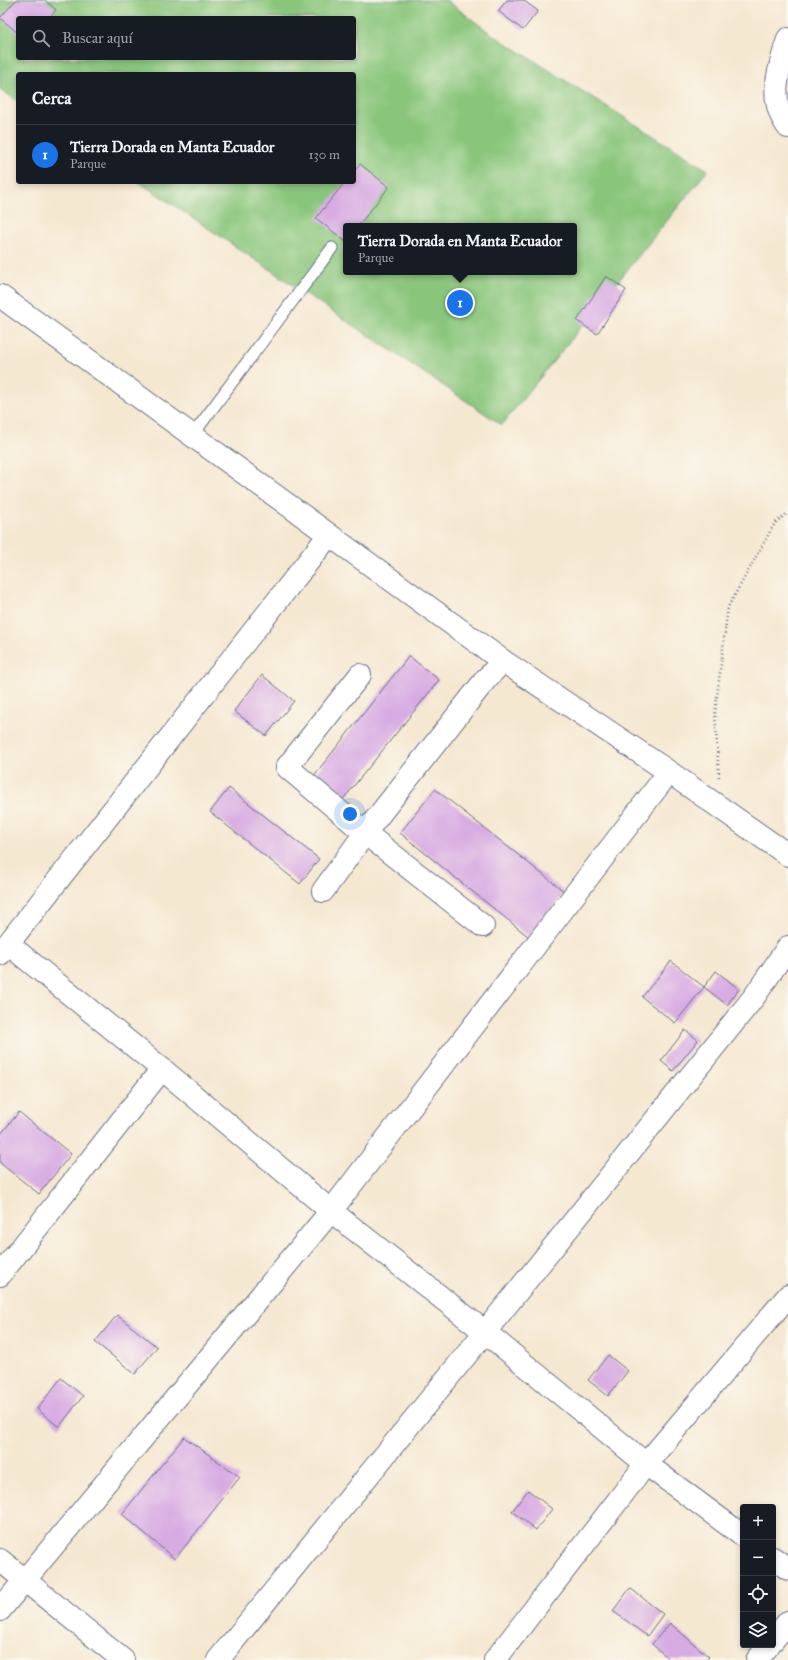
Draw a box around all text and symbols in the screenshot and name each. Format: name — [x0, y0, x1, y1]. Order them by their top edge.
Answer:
search box — [16, 16, 356, 60]
icon: search — [30, 27, 52, 49]
text: Buscar aquí — [62, 29, 133, 47]
text: Cerca — [32, 88, 71, 109]
text: Tierra Dorada en Manta Ecuador — [70, 138, 274, 156]
text: 1 — [42, 147, 48, 163]
text: 130 m — [308, 147, 340, 163]
text: Parque — [70, 156, 106, 172]
popup — [343, 223, 577, 275]
text: Tierra Dorada en Manta Ecuador — [358, 232, 562, 250]
text: Parque — [358, 250, 394, 266]
pin: 1 — [447, 288, 473, 318]
your location — [340, 804, 360, 824]
map controls — [740, 1504, 776, 1648]
button: + — [740, 1504, 776, 1540]
button: − — [740, 1540, 776, 1576]
button: locate — [740, 1576, 776, 1612]
button: layers — [740, 1612, 776, 1648]

